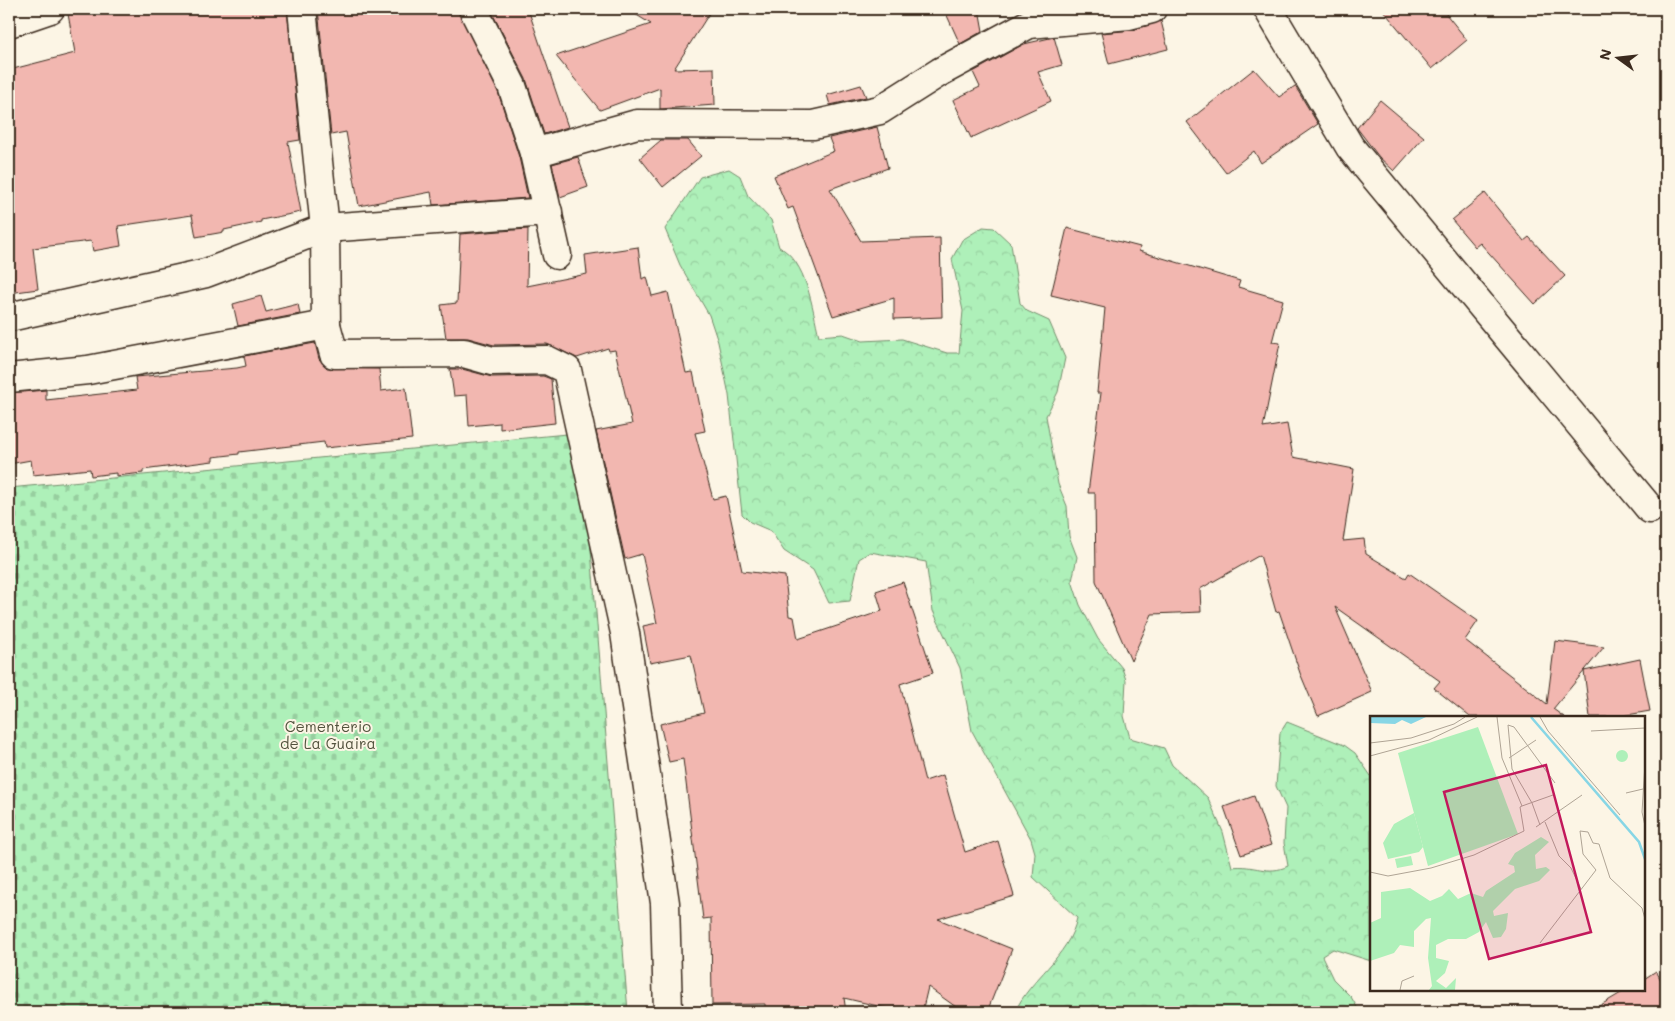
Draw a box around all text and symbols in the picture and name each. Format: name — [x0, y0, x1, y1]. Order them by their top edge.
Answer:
north arrow — [1592, 32, 1642, 82]
text: N — [1594, 47, 1616, 62]
park label: Cementerio de La Guaira — [280, 716, 376, 753]
inset map — [1370, 716, 1645, 991]

